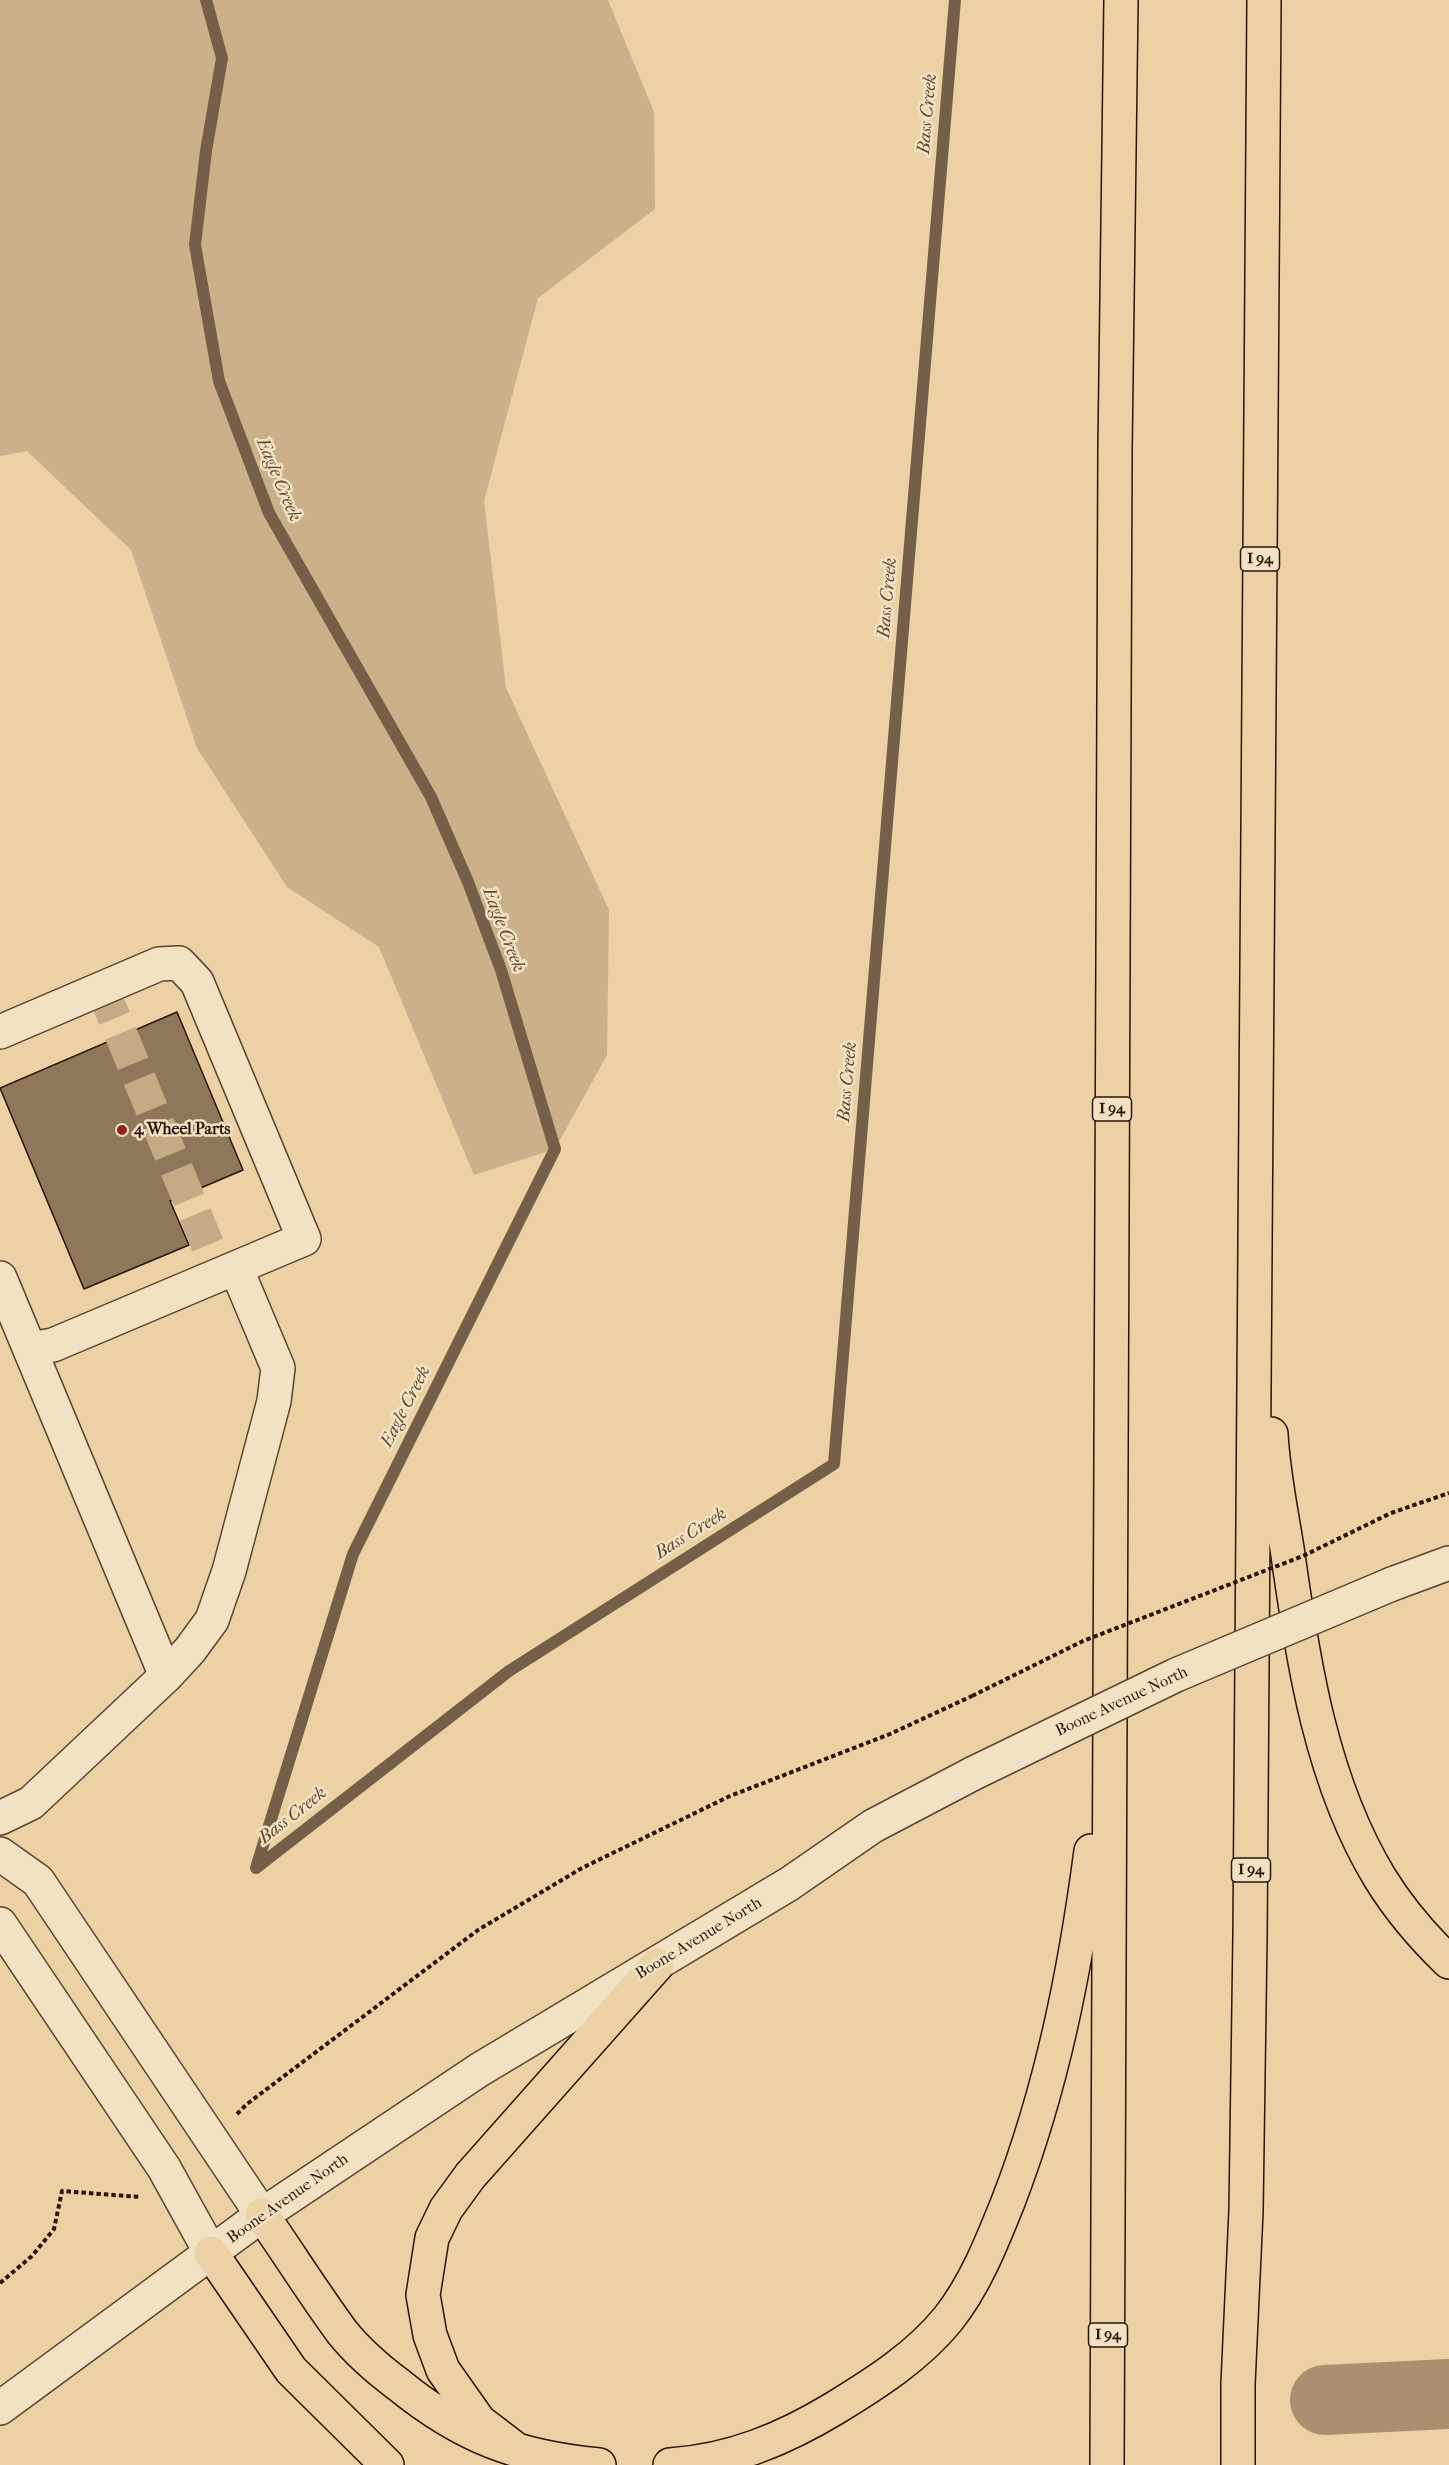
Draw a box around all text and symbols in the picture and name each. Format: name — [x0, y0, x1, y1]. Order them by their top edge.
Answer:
water label: Bass Creek — [914, 73, 942, 155]
water label: Eagle Creek — [251, 435, 305, 525]
road number: I 94 — [1240, 547, 1280, 571]
water label: Bass Creek — [874, 557, 902, 639]
water label: Eagle Creek — [477, 885, 529, 975]
water label: Bass Creek — [834, 1041, 862, 1123]
road number: I 94 — [1092, 1097, 1132, 1121]
place label: 4 Wheel Parts — [134, 1120, 230, 1140]
marker: 4 Wheel Parts — [115, 1123, 129, 1137]
water label: Eagle Creek — [376, 1363, 436, 1451]
water label: Bass Creek — [651, 1503, 731, 1565]
street label: Boone Avenue North — [1053, 1663, 1191, 1741]
water label: Bass Creek — [255, 1783, 331, 1849]
road number: I 94 — [1232, 1858, 1270, 1882]
street label: Boone Avenue North — [633, 1894, 765, 1984]
street label: Boone Avenue North — [224, 2150, 352, 2248]
road number: I 94 — [1088, 2323, 1128, 2347]

